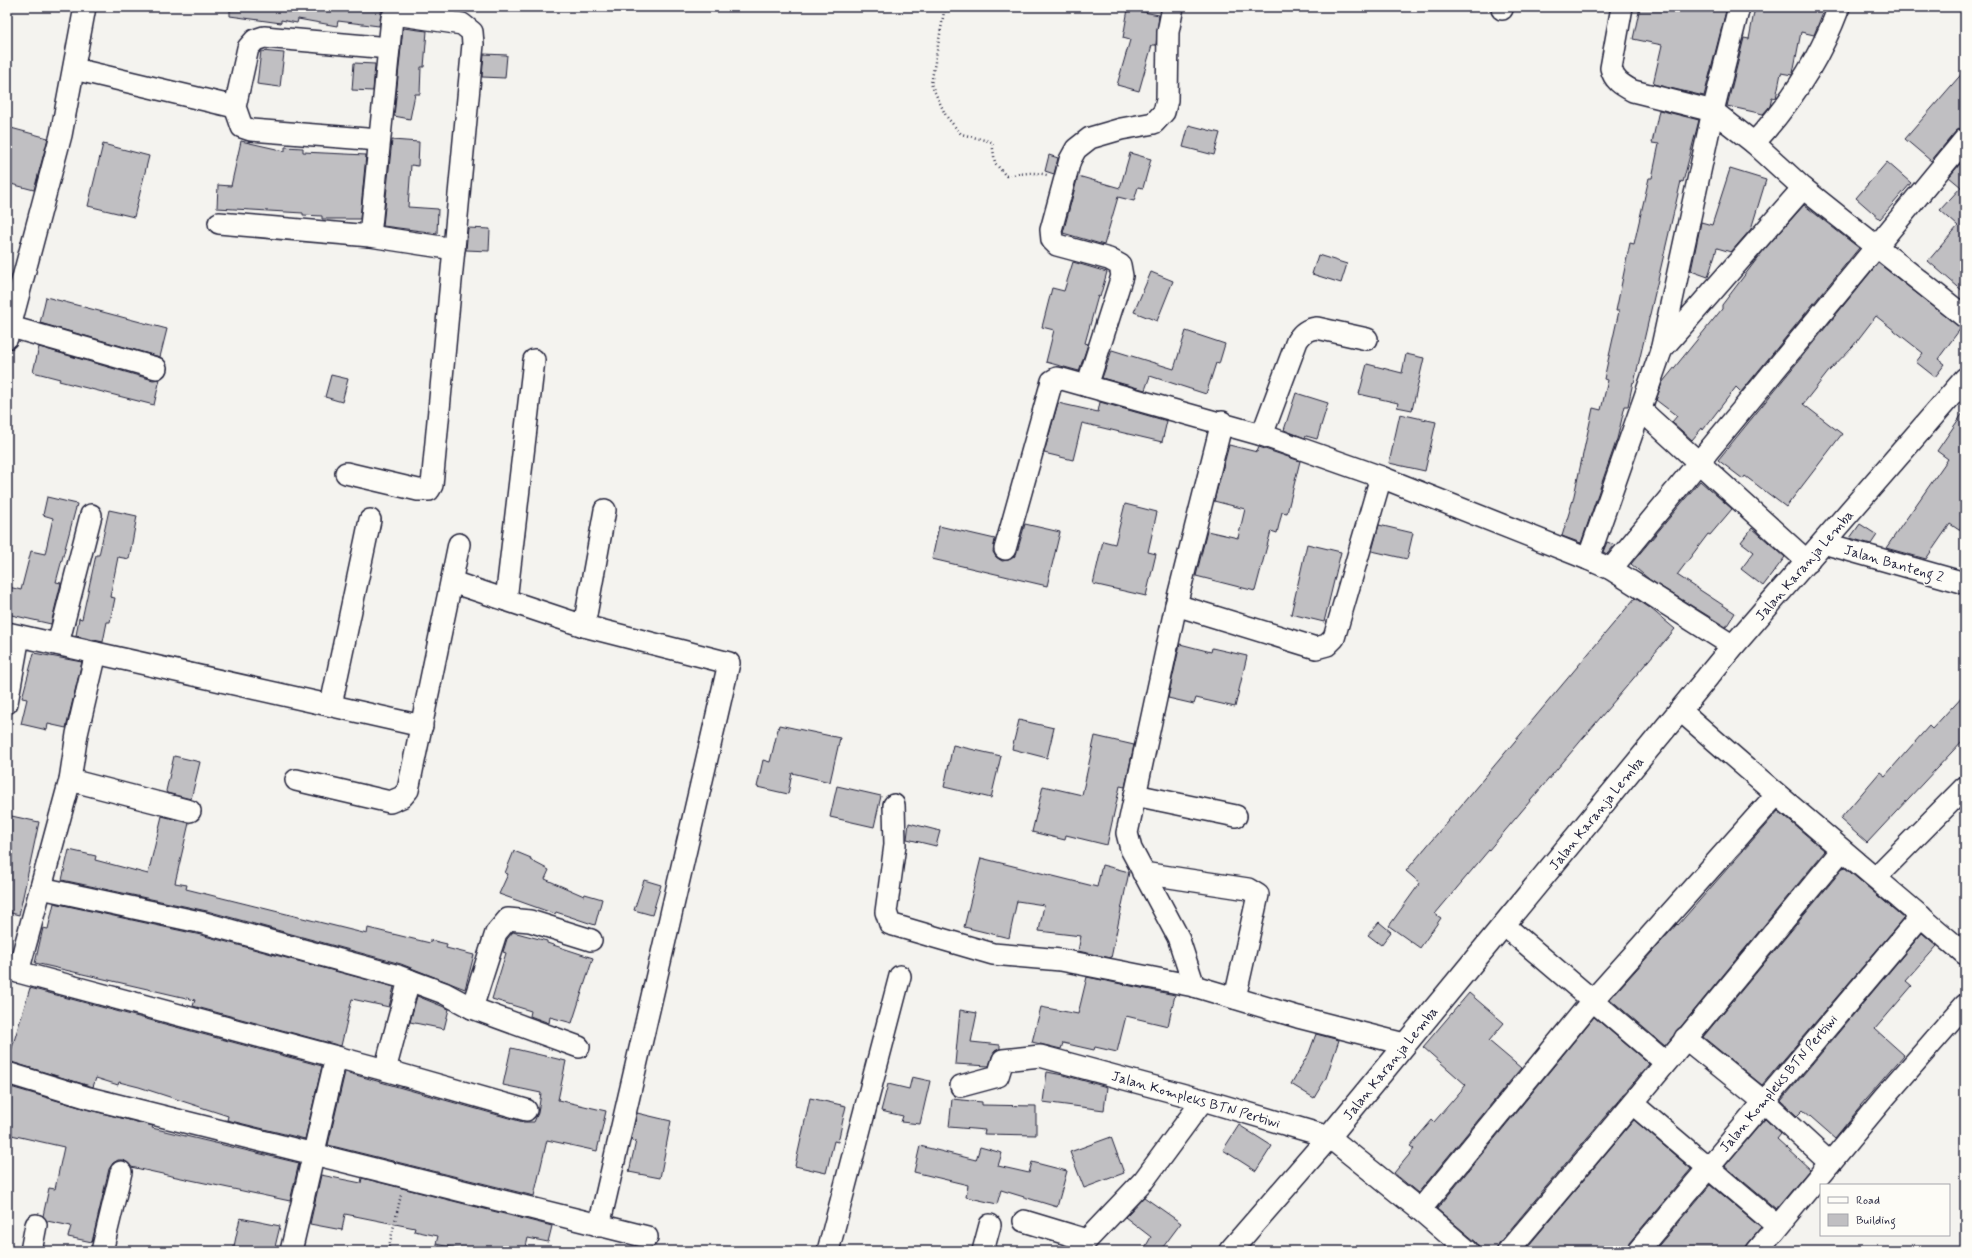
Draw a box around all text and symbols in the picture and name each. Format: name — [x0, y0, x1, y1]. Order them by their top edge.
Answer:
street label: Jalan Karanja Lemba — [1752, 507, 1858, 625]
street label: Jalan Banteng 2 — [1841, 541, 1946, 589]
street label: Jalan Karanja Lemba — [1545, 753, 1648, 874]
street label: Jalan Karanja Lemba — [1339, 1003, 1442, 1124]
street label: Jalan Kompleks BTN Pertiwi — [1716, 1011, 1842, 1156]
street label: Jalan Kompleks BTN Pertiwi — [1109, 1067, 1282, 1133]
legend — [1820, 1184, 1950, 1236]
text: Road — [1856, 1193, 1880, 1209]
text: Building — [1856, 1213, 1896, 1230]

